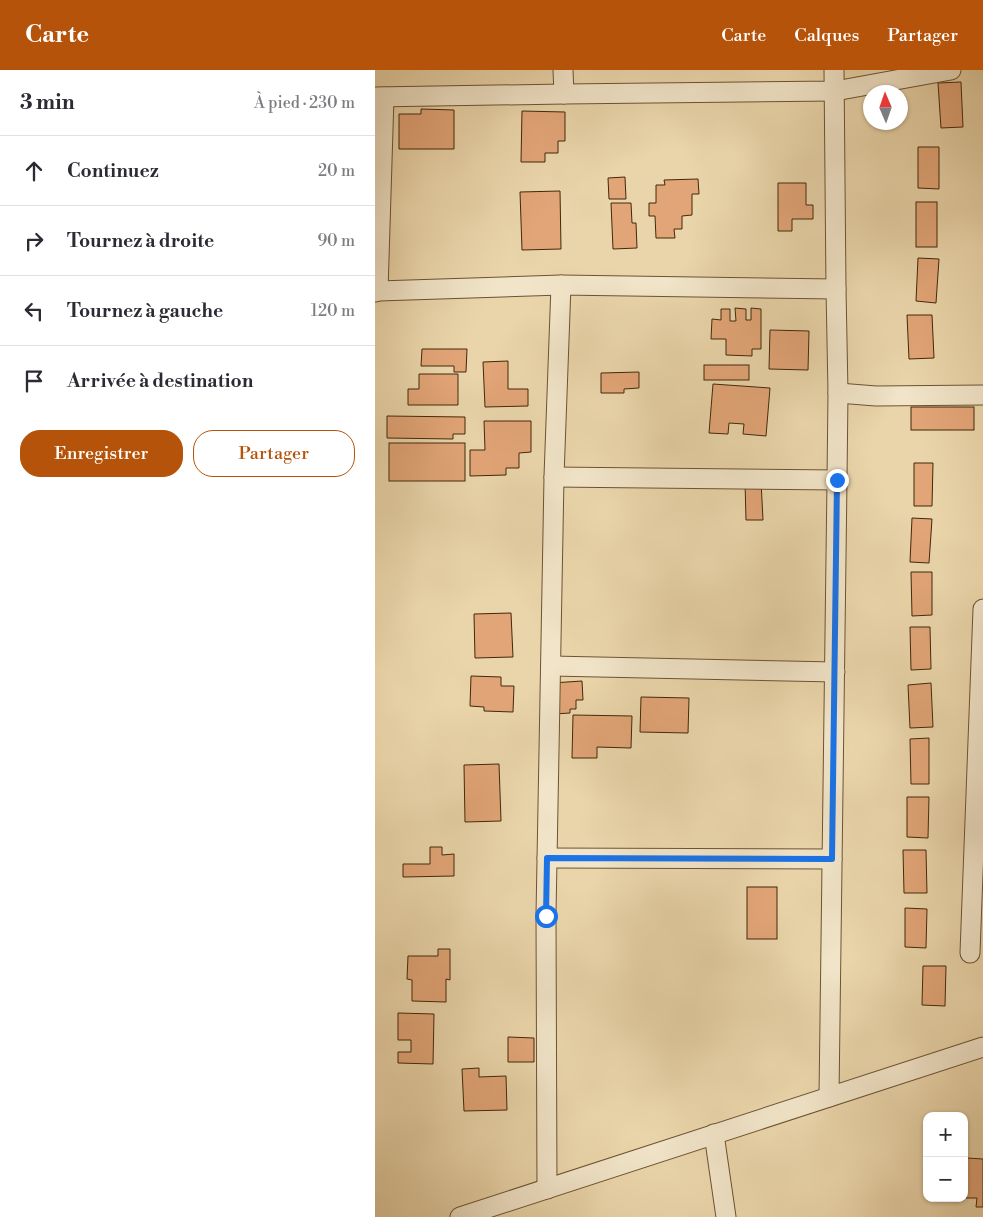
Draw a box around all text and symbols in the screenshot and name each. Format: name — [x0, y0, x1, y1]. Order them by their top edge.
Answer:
text: Carte — [25, 20, 89, 50]
text: Carte — [721, 24, 766, 47]
text: Calques — [794, 24, 859, 47]
text: Partager — [887, 24, 958, 47]
north arrow — [863, 85, 908, 130]
text: 3 min — [20, 90, 75, 116]
text: À pied · 230 m — [254, 93, 355, 113]
icon: ahead — [20, 157, 48, 185]
text: Continuez — [67, 159, 159, 183]
text: 20 m — [318, 161, 355, 181]
icon: right — [20, 227, 48, 255]
text: Tournez à droite — [67, 229, 214, 253]
text: 90 m — [317, 231, 355, 251]
icon: left — [20, 297, 48, 325]
text: Tournez à gauche — [67, 299, 223, 323]
text: 120 m — [311, 301, 355, 321]
icon: arrive — [20, 367, 48, 395]
text: Arrivée à destination — [67, 369, 253, 393]
button: Enregistrer — [20, 430, 183, 477]
button: Partager — [193, 430, 355, 477]
route end — [826, 469, 849, 492]
route start — [535, 905, 558, 928]
map controls — [923, 1112, 968, 1202]
button: + — [923, 1112, 968, 1157]
button: − — [923, 1157, 968, 1202]

